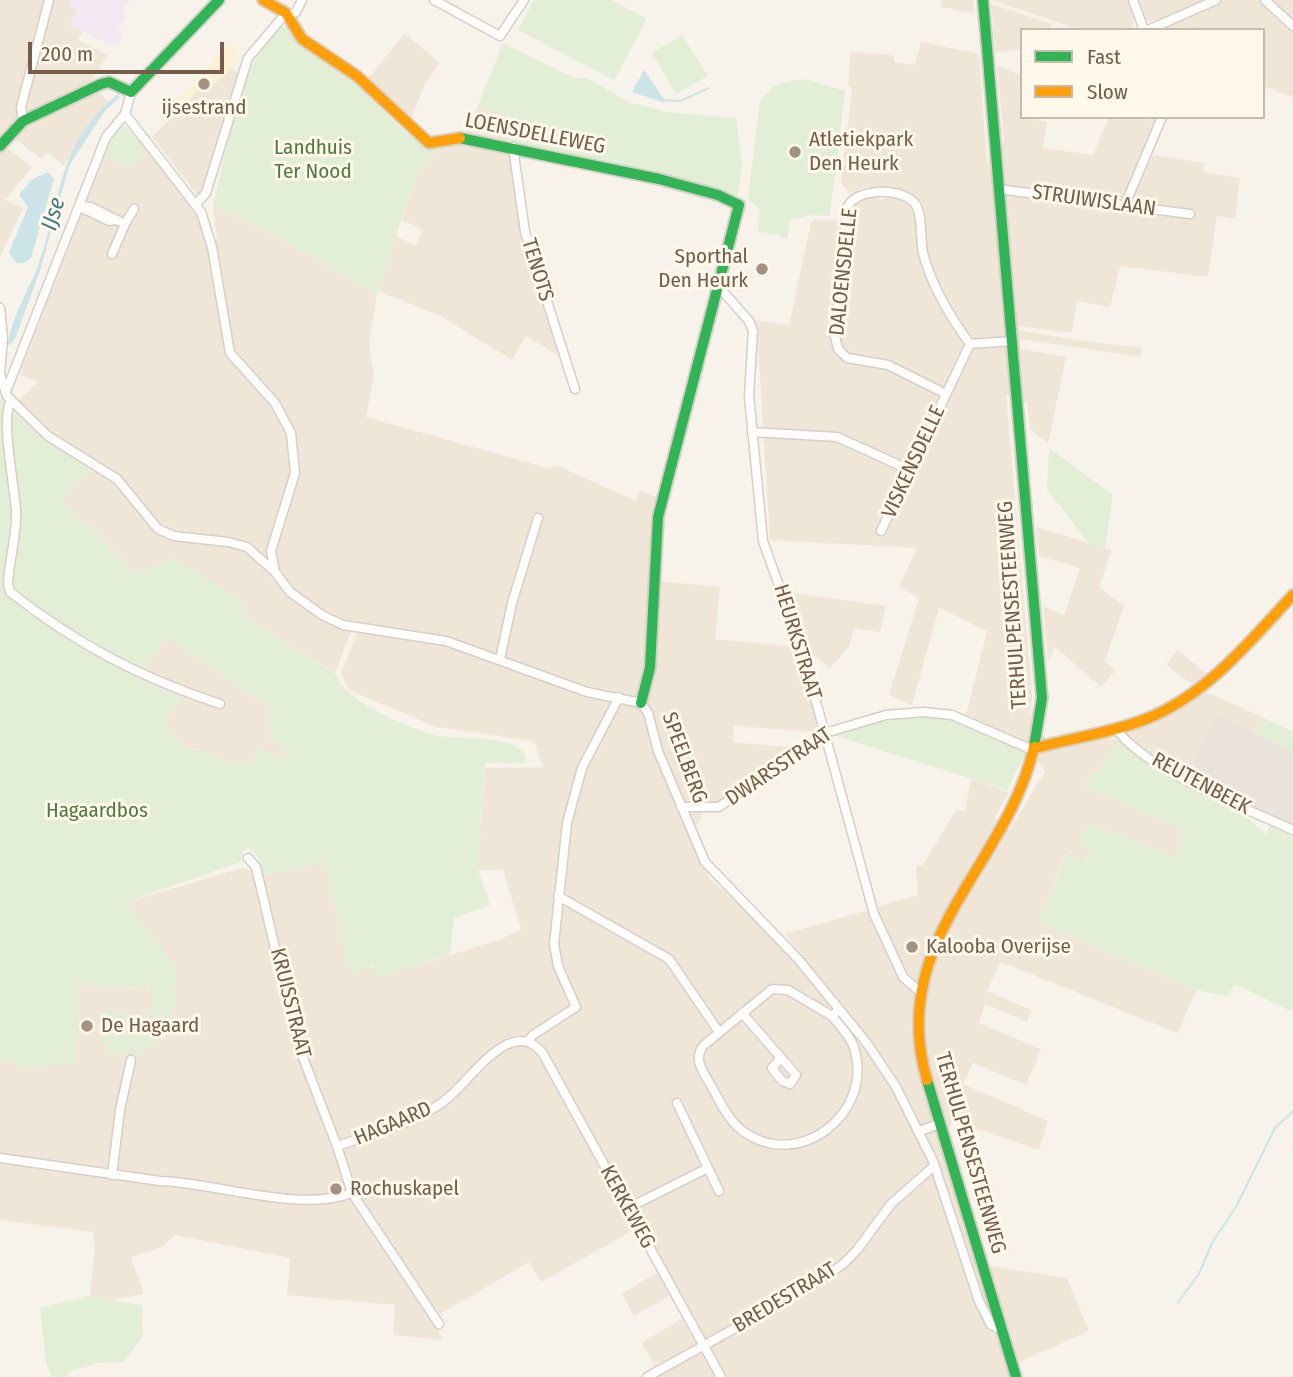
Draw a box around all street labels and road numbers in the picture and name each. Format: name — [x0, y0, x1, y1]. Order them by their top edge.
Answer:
street label: LOENSDELLEWEG — [463, 108, 607, 160]
street label: STRUIWISLAAN — [1031, 180, 1157, 222]
street label: DALOENSDELLE — [825, 207, 863, 337]
street label: TENOTS — [516, 235, 558, 305]
street label: VISKENSDELLE — [877, 402, 951, 522]
street label: TERHULPENSESTEENWEG — [993, 500, 1033, 710]
street label: HEURKSTRAAT — [768, 581, 826, 703]
street label: SPEELBERG — [656, 709, 712, 807]
street label: DWARSSTRAAT — [721, 722, 837, 812]
street label: REUTENBEEK — [1147, 747, 1255, 821]
street label: KRUISSTRAAT — [264, 945, 316, 1061]
street label: TERHULPENSESTEENWEG — [929, 1049, 1011, 1257]
street label: HAGAARD — [351, 1097, 435, 1151]
street label: KERKEWEG — [594, 1161, 660, 1253]
street label: BREDESTRAAT — [729, 1257, 841, 1339]

